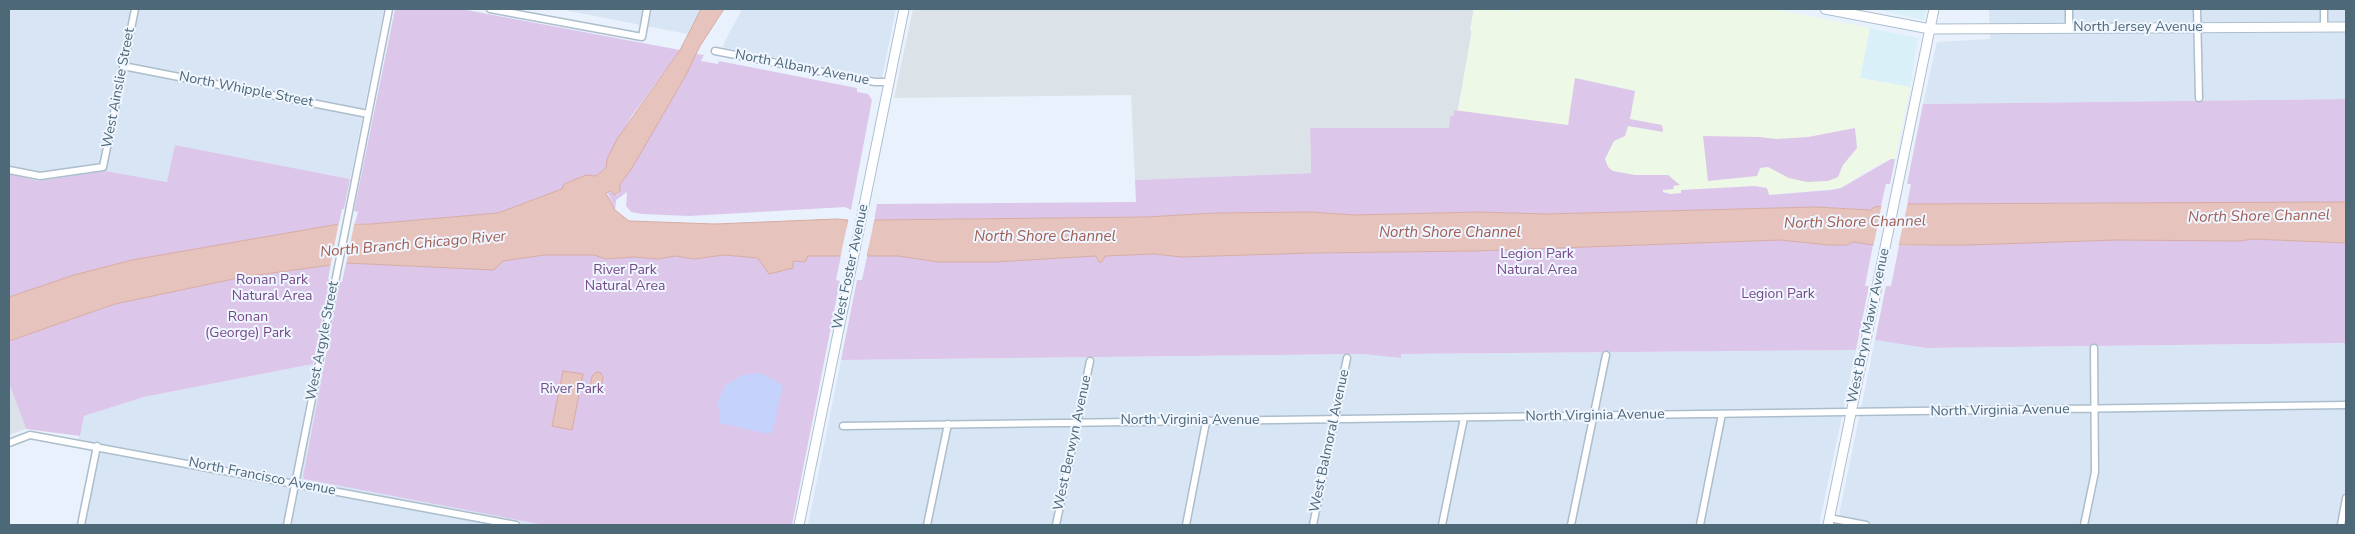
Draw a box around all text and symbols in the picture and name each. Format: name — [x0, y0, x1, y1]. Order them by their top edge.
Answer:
street label: North Jersey Avenue — [2073, 20, 2203, 36]
street label: West Ainslie Street — [99, 27, 139, 149]
street label: North Albany Avenue — [734, 47, 870, 89]
street label: North Whipple Street — [178, 69, 314, 111]
street label: West Foster Avenue — [830, 203, 872, 331]
water label: North Shore Channel — [2188, 207, 2330, 227]
water label: North Shore Channel — [1784, 213, 1926, 233]
water label: North Shore Channel — [1379, 224, 1521, 242]
water label: North Branch Chicago River — [319, 228, 507, 262]
water label: North Shore Channel — [974, 228, 1116, 246]
park label: Legion Park Natural Area — [1497, 247, 1577, 280]
street label: West Bryn Mawr Avenue — [1844, 247, 1894, 405]
park label: River Park Natural Area — [585, 263, 665, 296]
park label: Ronan Park Natural Area — [232, 273, 312, 306]
street label: West Argyle Street — [303, 280, 343, 402]
park label: Legion Park — [1741, 287, 1815, 303]
park label: Ronan (George) Park — [205, 310, 291, 342]
street label: West Balmoral Avenue — [1307, 368, 1353, 514]
street label: West Berwyn Avenue — [1050, 374, 1096, 512]
park label: River Park — [540, 382, 604, 398]
street label: North Virginia Avenue — [1930, 401, 2070, 421]
street label: North Virginia Avenue — [1525, 406, 1665, 426]
street label: North Virginia Avenue — [1120, 413, 1260, 429]
street label: North Francisco Avenue — [187, 454, 337, 500]

